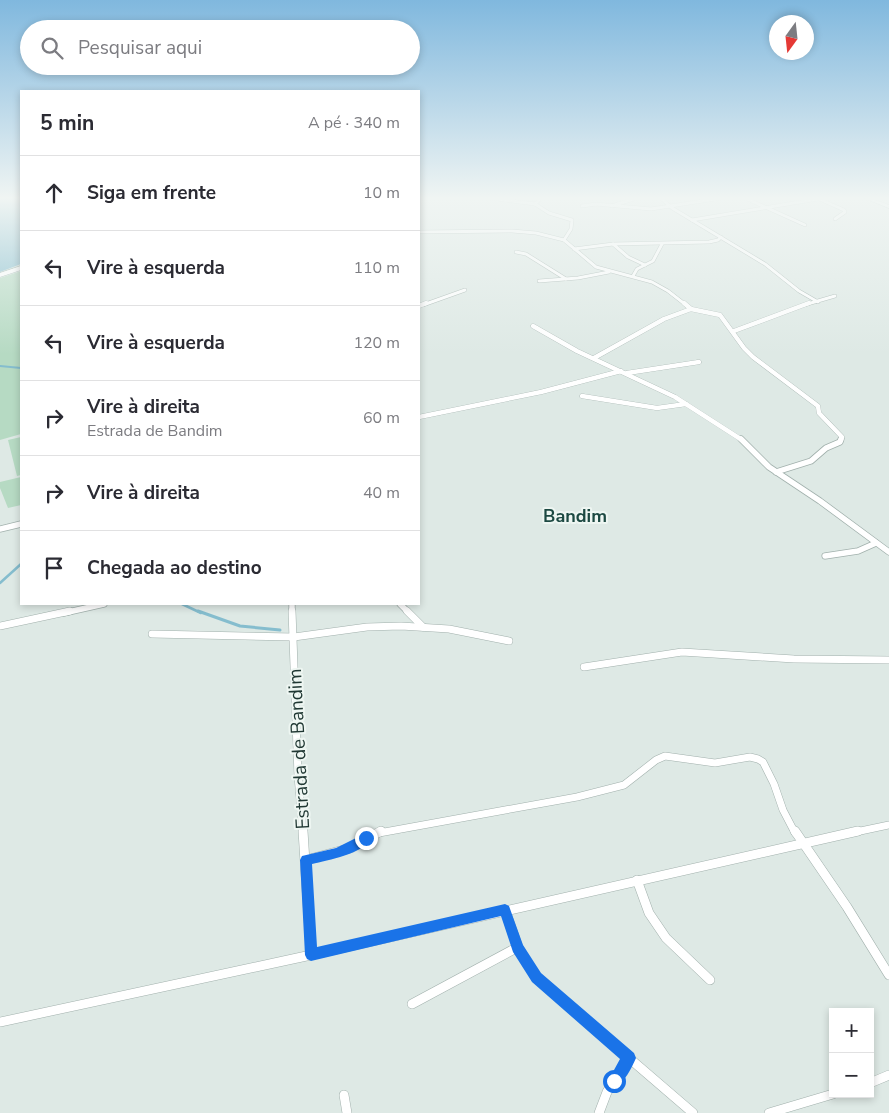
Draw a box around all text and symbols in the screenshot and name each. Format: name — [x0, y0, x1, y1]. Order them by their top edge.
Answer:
north arrow — [769, 15, 814, 60]
search box — [20, 20, 420, 75]
icon: search — [38, 34, 66, 62]
text: Pesquisar aqui — [78, 35, 202, 61]
text: 5 min — [40, 109, 94, 137]
text: A pé · 340 m — [308, 112, 400, 134]
icon: ahead — [40, 179, 68, 207]
text: Siga em frente — [87, 180, 216, 206]
text: 10 m — [363, 182, 400, 204]
icon: left — [40, 254, 68, 282]
text: Vire à esquerda — [87, 255, 225, 281]
text: 110 m — [353, 257, 400, 279]
icon: left — [40, 329, 68, 357]
text: Vire à esquerda — [87, 330, 225, 356]
text: 120 m — [353, 332, 400, 354]
text: Vire à direita — [87, 394, 200, 420]
icon: right — [40, 404, 68, 432]
text: 60 m — [363, 407, 400, 429]
text: Estrada de Bandim — [87, 420, 223, 442]
icon: right — [40, 479, 68, 507]
text: Vire à direita — [87, 480, 200, 506]
text: 40 m — [363, 482, 400, 504]
district label: Bandim — [543, 504, 607, 528]
icon: arrive — [40, 554, 68, 582]
text: Chegada ao destino — [87, 555, 262, 581]
street label: Estrada de Bandim — [282, 668, 316, 830]
route end — [355, 827, 378, 850]
map controls — [829, 1008, 874, 1098]
button: + — [829, 1008, 874, 1053]
button: − — [829, 1053, 874, 1098]
route start — [603, 1070, 626, 1093]

